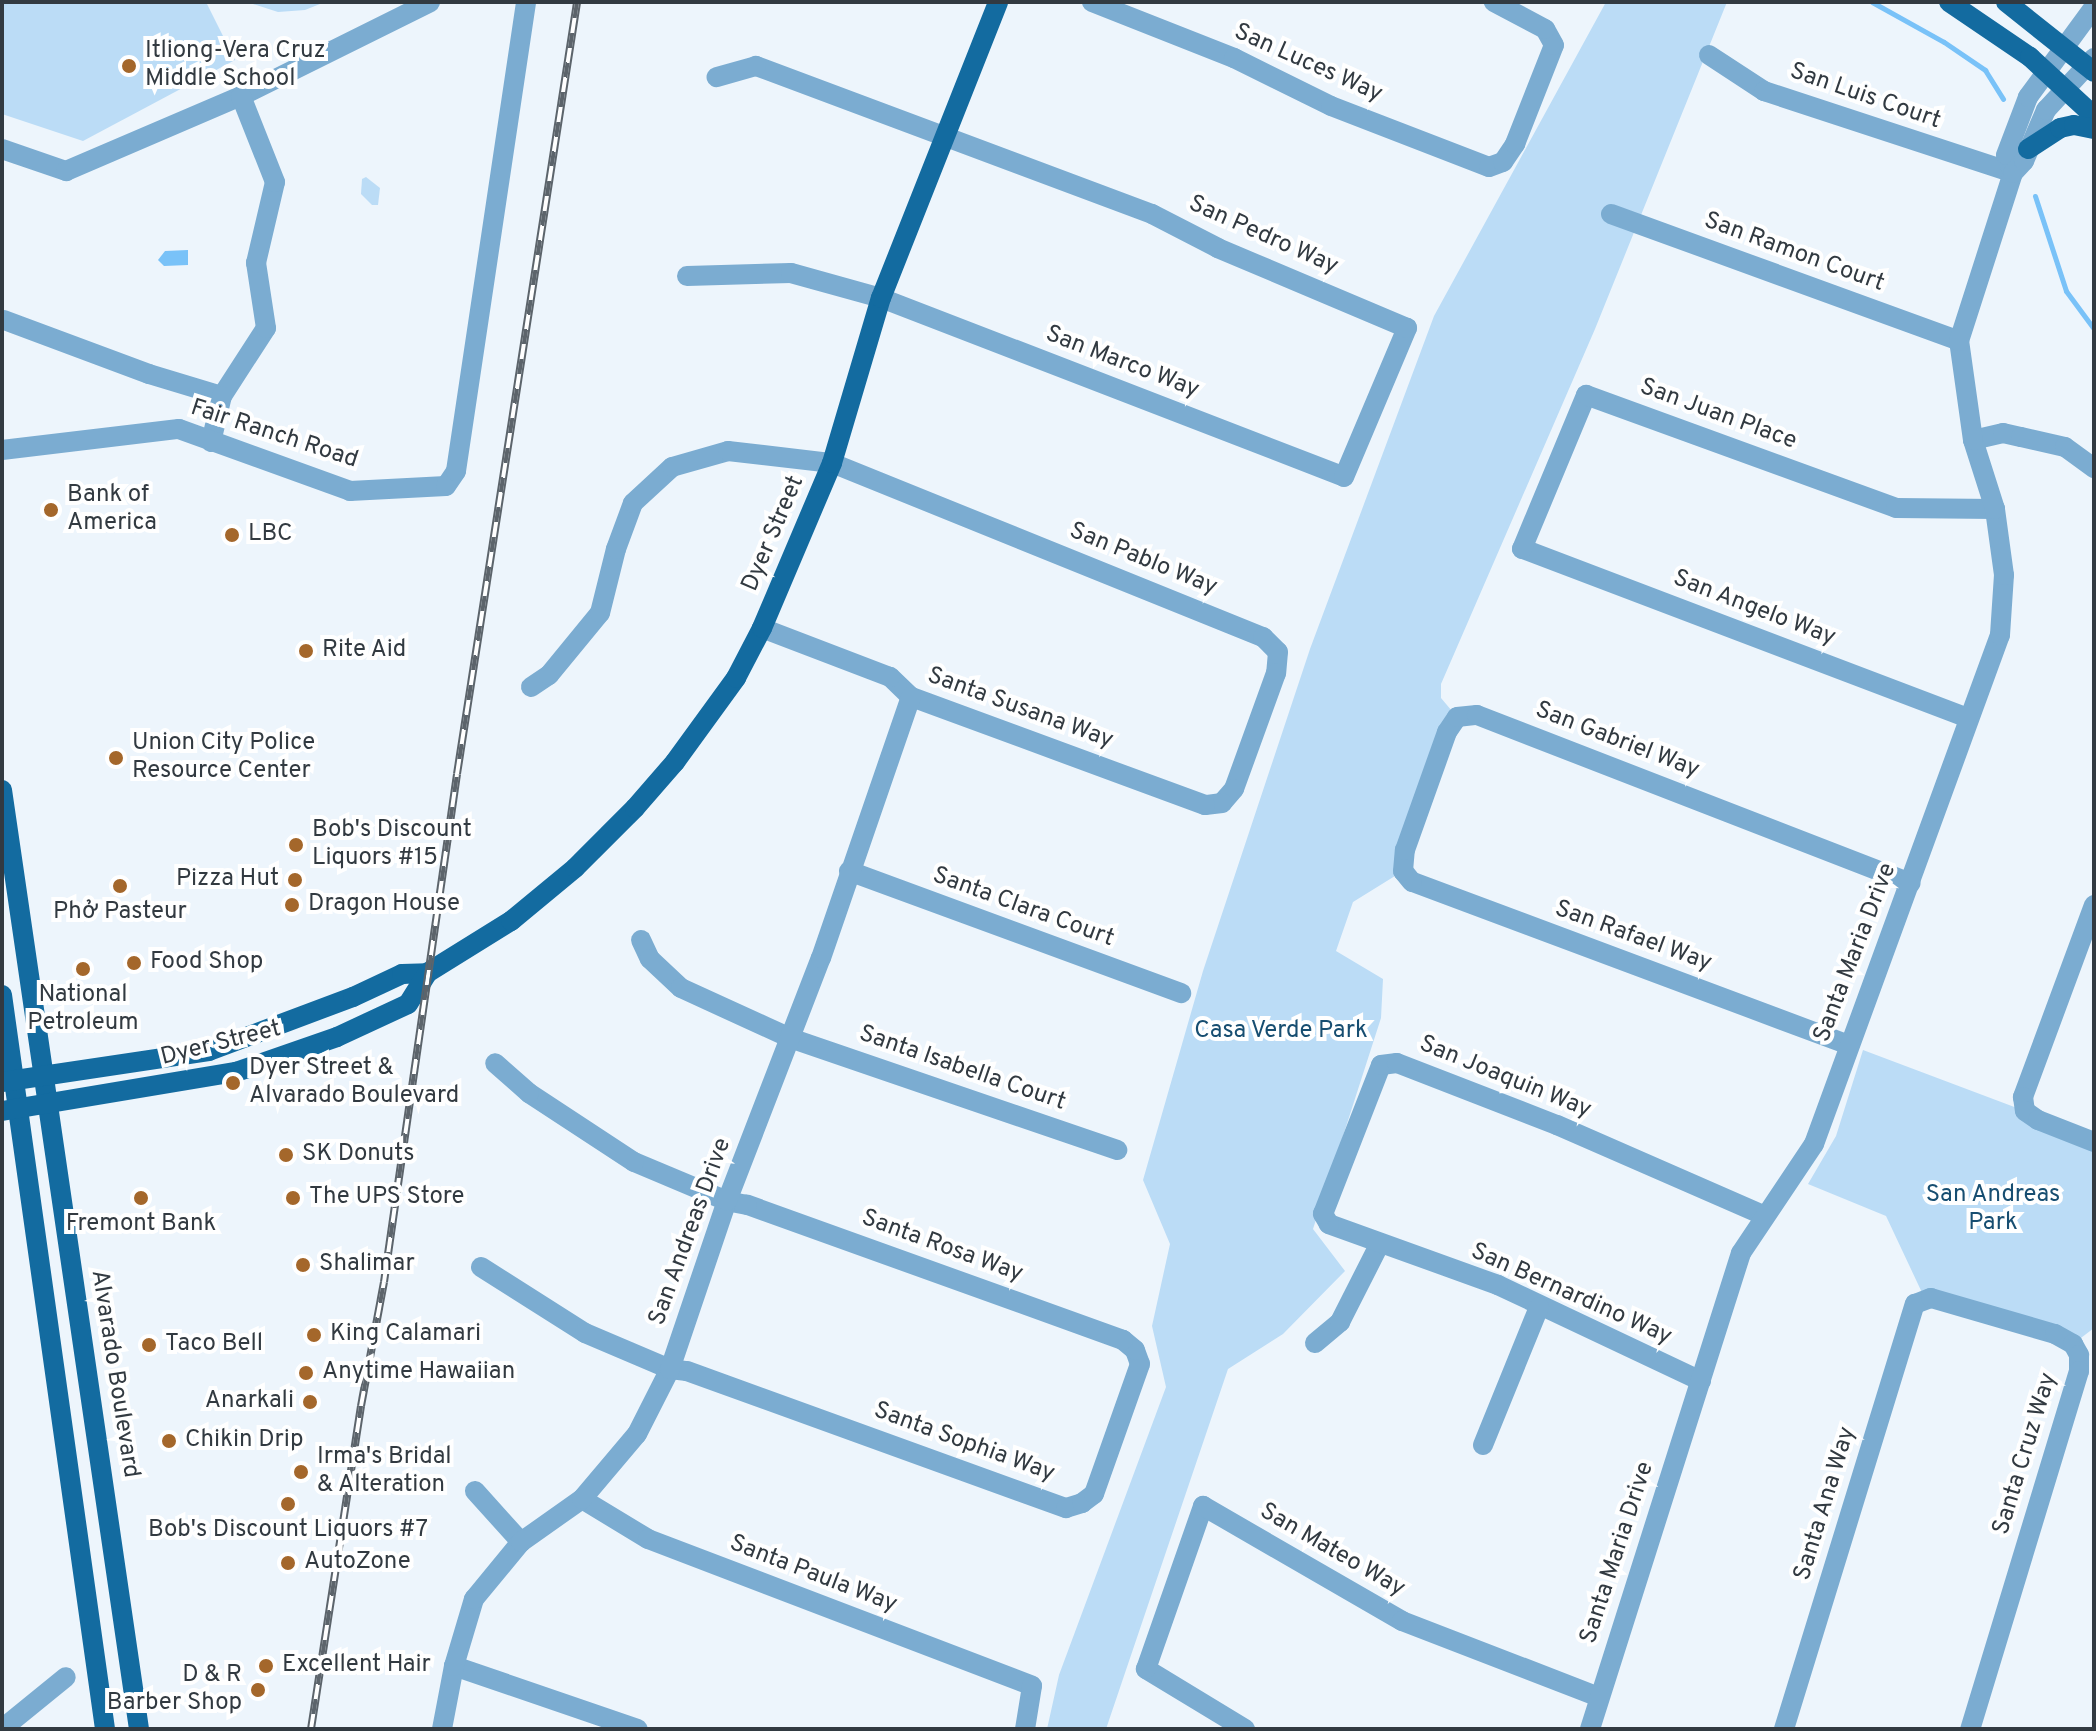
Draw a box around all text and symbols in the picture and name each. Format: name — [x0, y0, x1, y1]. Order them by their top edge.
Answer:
street label: San Luces Way — [1229, 18, 1387, 110]
place label: Itliong-Vera Cruz Middle School — [145, 38, 326, 94]
marker: Itliong-Vera Cruz Middle School — [120, 57, 138, 75]
street label: San Luis Court — [1786, 58, 1944, 136]
street label: San Pedro Way — [1184, 190, 1342, 282]
street label: San Ramon Court — [1700, 207, 1888, 299]
street label: San Marco Way — [1041, 320, 1203, 406]
street label: San Juan Place — [1636, 373, 1800, 457]
street label: Fair Ranch Road — [187, 394, 361, 476]
street label: Dyer Street — [737, 472, 811, 596]
place label: Bank of America — [67, 482, 157, 538]
marker: Bank of America — [42, 501, 60, 519]
street label: San Pablo Way — [1065, 517, 1221, 603]
place label: LBC — [248, 521, 292, 549]
marker: LBC — [223, 526, 241, 544]
street label: San Angelo Way — [1668, 565, 1840, 653]
place label: Rite Aid — [322, 637, 407, 665]
marker: Rite Aid — [297, 642, 315, 660]
street label: Santa Susana Way — [923, 662, 1117, 756]
street label: San Gabriel Way — [1531, 696, 1703, 786]
place label: Union City Police Resource Center — [132, 730, 315, 786]
marker: Union City Police Resource Center — [107, 749, 125, 767]
place label: Bob's Discount Liquors #15 — [312, 817, 472, 873]
marker: Bob's Discount Liquors #15 — [287, 836, 305, 854]
street label: Santa Maria Drive — [1809, 859, 1903, 1047]
street label: Santa Clara Court — [928, 862, 1118, 954]
place label: Pizza Hut — [176, 866, 279, 894]
marker: Pizza Hut — [286, 871, 304, 889]
marker: Phở Pasteur — [111, 877, 129, 895]
place label: Dragon House — [308, 891, 460, 919]
street label: San Rafael Way — [1550, 895, 1716, 979]
marker: Dragon House — [283, 896, 301, 914]
place label: Phở Pasteur — [53, 899, 187, 927]
place label: Food Shop — [150, 949, 263, 977]
marker: Food Shop — [125, 954, 143, 972]
marker: National Petroleum — [74, 960, 92, 978]
place label: National Petroleum — [27, 982, 139, 1038]
street label: Dyer Street — [158, 1015, 284, 1073]
park label: Casa Verde Park — [1194, 1018, 1368, 1046]
street label: Santa Isabella Court — [855, 1020, 1069, 1118]
street label: San Joaquin Way — [1415, 1030, 1595, 1126]
place label: Dyer Street & Alvarado Boulevard — [249, 1055, 459, 1111]
marker: Dyer Street & Alvarado Boulevard — [224, 1074, 242, 1092]
street label: San Andreas Drive — [644, 1134, 738, 1330]
place label: SK Donuts — [302, 1141, 414, 1169]
marker: SK Donuts — [277, 1146, 295, 1164]
park label: San Andreas Park — [1925, 1182, 2061, 1238]
place label: The UPS Store — [309, 1184, 464, 1212]
marker: Fremont Bank — [132, 1189, 150, 1207]
marker: The UPS Store — [284, 1189, 302, 1207]
street label: Santa Rosa Way — [857, 1204, 1027, 1290]
place label: Fremont Bank — [66, 1211, 216, 1239]
street label: San Bernardino Way — [1466, 1238, 1676, 1352]
place label: Shalimar — [319, 1251, 415, 1279]
marker: Shalimar — [294, 1256, 312, 1274]
street label: Alvarado Boulevard — [83, 1268, 145, 1480]
place label: King Calamari — [330, 1321, 481, 1349]
marker: King Calamari — [305, 1326, 323, 1344]
place label: Taco Bell — [165, 1331, 263, 1359]
marker: Taco Bell — [140, 1336, 158, 1354]
place label: Anytime Hawaiian — [322, 1359, 515, 1387]
marker: Anytime Hawaiian — [297, 1364, 315, 1382]
street label: Santa Cruz Way — [1988, 1369, 2064, 1539]
place label: Anarkali — [205, 1388, 294, 1416]
marker: Anarkali — [301, 1393, 319, 1411]
street label: Santa Sophia Way — [869, 1397, 1059, 1489]
street label: Santa Ana Way — [1789, 1423, 1863, 1585]
place label: Chikin Drip — [185, 1427, 303, 1455]
marker: Chikin Drip — [160, 1432, 178, 1450]
place label: Irma's Bridal & Alteration — [317, 1444, 452, 1500]
street label: Santa Maria Drive — [1575, 1458, 1661, 1648]
marker: Irma's Bridal & Alteration — [292, 1463, 310, 1481]
marker: Bob's Discount Liquors #7 — [279, 1495, 297, 1513]
street label: San Mateo Way — [1254, 1498, 1410, 1604]
place label: Bob's Discount Liquors #7 — [148, 1517, 428, 1545]
street label: Santa Paula Way — [725, 1530, 901, 1620]
place label: AutoZone — [304, 1549, 411, 1577]
marker: AutoZone — [279, 1554, 297, 1572]
place label: Excellent Hair — [282, 1652, 431, 1680]
marker: Excellent Hair — [257, 1657, 275, 1675]
place label: D & R Barber Shop — [107, 1662, 242, 1718]
marker: D & R Barber Shop — [249, 1681, 267, 1699]

